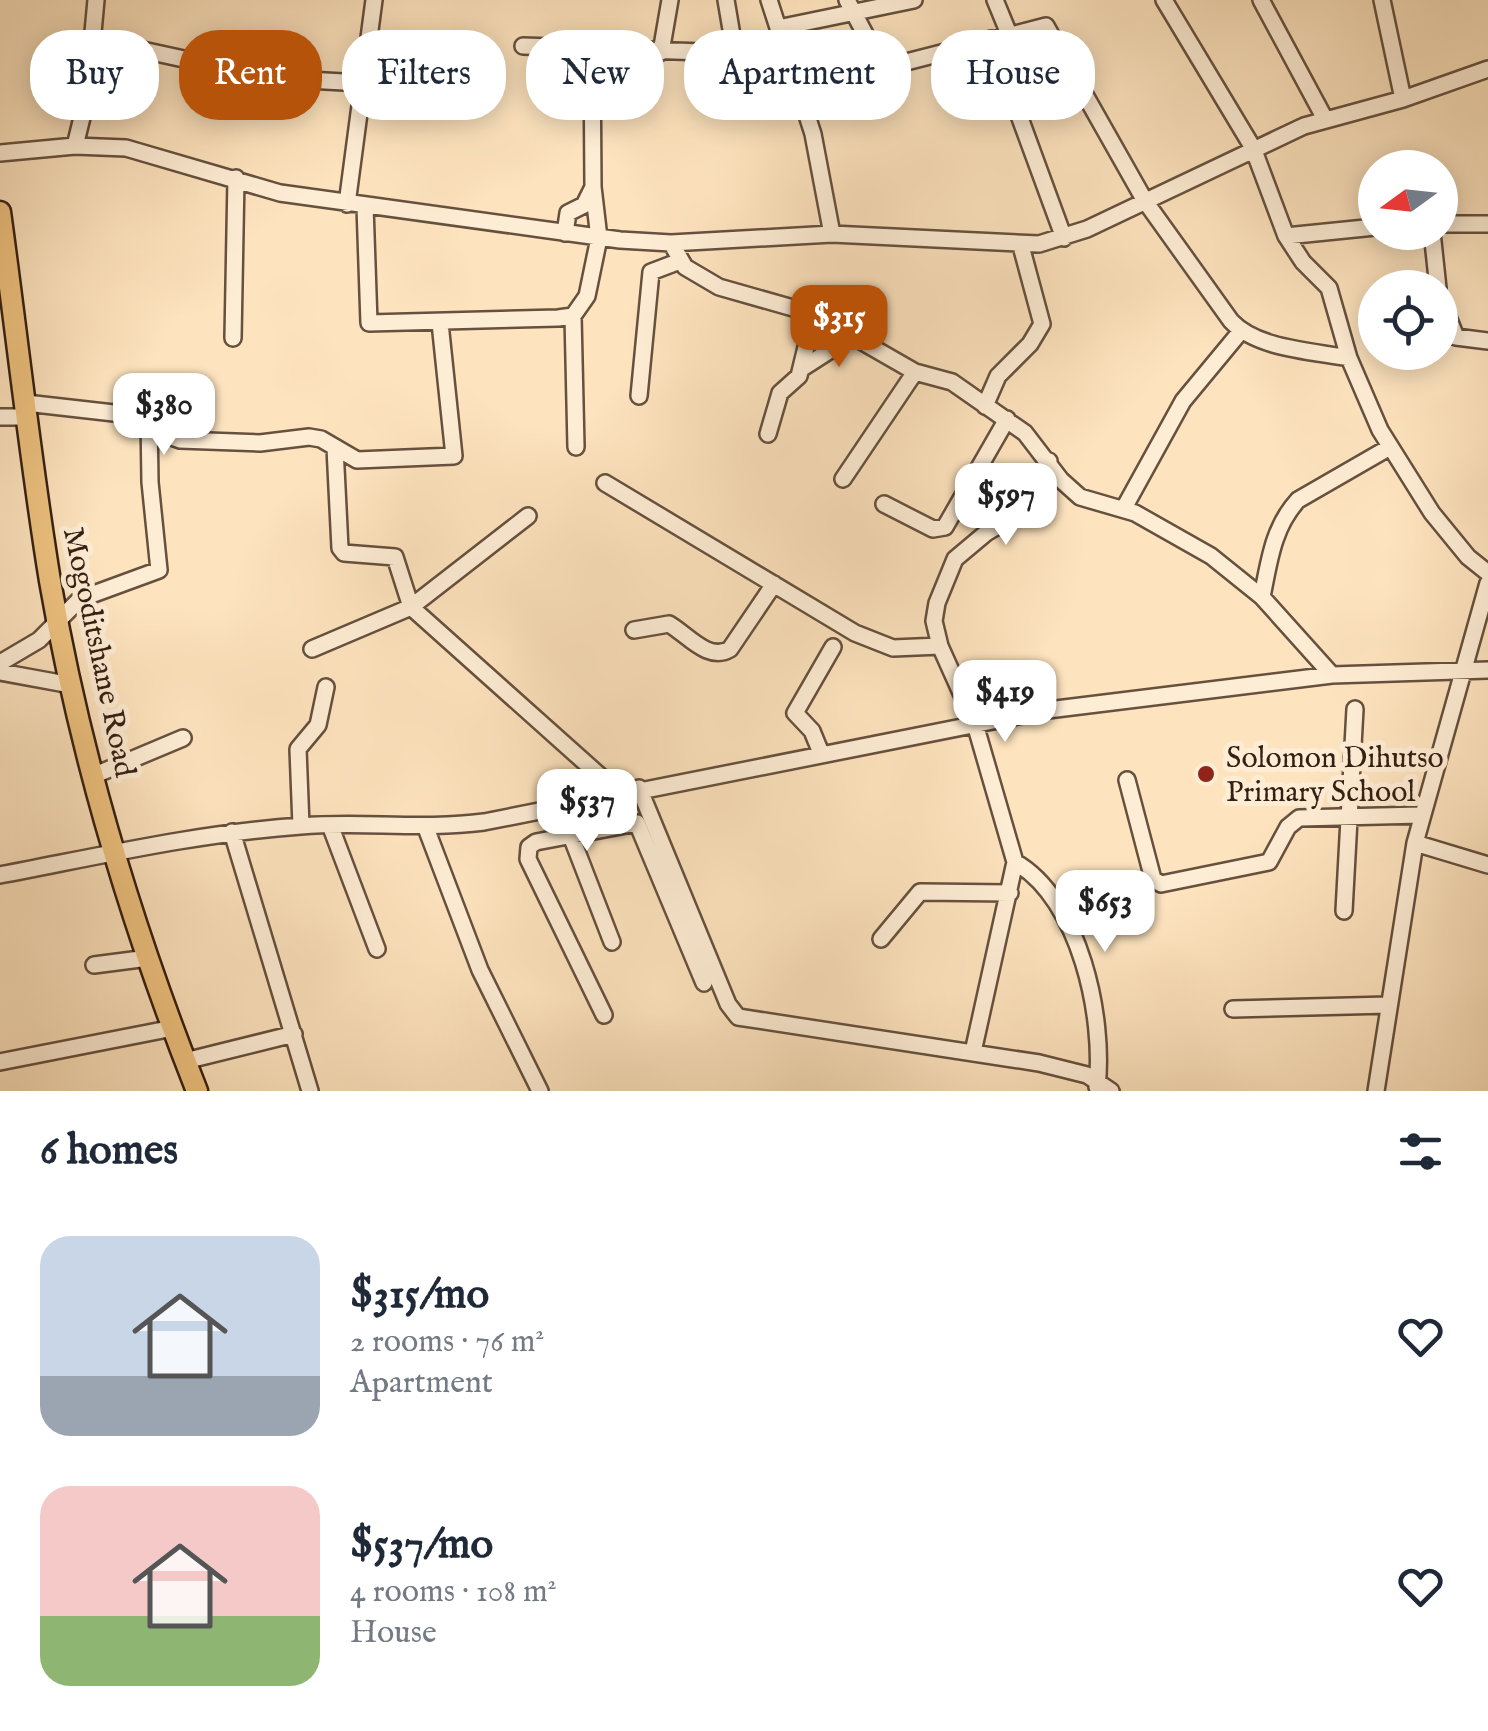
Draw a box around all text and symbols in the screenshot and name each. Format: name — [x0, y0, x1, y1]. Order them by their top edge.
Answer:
chip: Buy — [30, 30, 159, 120]
chip: Rent — [179, 30, 322, 120]
chip: Filters — [342, 30, 506, 120]
chip: New — [526, 30, 664, 120]
chip: Apartment — [684, 30, 911, 120]
chip: House — [931, 30, 1095, 120]
north arrow — [1358, 150, 1458, 250]
map controls — [1358, 150, 1458, 370]
button: locate — [1358, 270, 1458, 370]
pin: $315 — [780, 285, 898, 370]
text: $315 — [812, 297, 866, 338]
pin: $380 — [105, 373, 223, 458]
text: $380 — [135, 385, 193, 426]
pin: $597 — [947, 463, 1065, 548]
text: $597 — [977, 475, 1035, 516]
street label: Mogoditshane Road — [53, 524, 143, 782]
pin: $419 — [946, 660, 1064, 745]
text: $419 — [975, 672, 1035, 713]
place label: Solomon Dihutso Primary School — [1226, 740, 1444, 812]
marker: Solomon Dihutso Primary School — [1195, 763, 1217, 785]
pin: $537 — [528, 769, 646, 854]
text: $537 — [559, 781, 615, 822]
pin: $653 — [1046, 870, 1164, 955]
text: $653 — [1078, 882, 1132, 923]
icon: filters — [1393, 1124, 1448, 1179]
text: 6 homes — [40, 1125, 178, 1178]
text: $315/mo — [350, 1269, 489, 1322]
icon: home — [120, 1276, 240, 1396]
icon: heart — [1393, 1309, 1448, 1364]
text: 2 rooms · 76 m² — [350, 1322, 544, 1363]
text: Apartment — [350, 1363, 493, 1404]
text: $537/mo — [350, 1519, 493, 1572]
icon: home — [120, 1526, 240, 1646]
icon: heart — [1393, 1559, 1448, 1614]
text: 4 rooms · 108 m² — [350, 1572, 557, 1613]
text: House — [350, 1613, 437, 1654]

